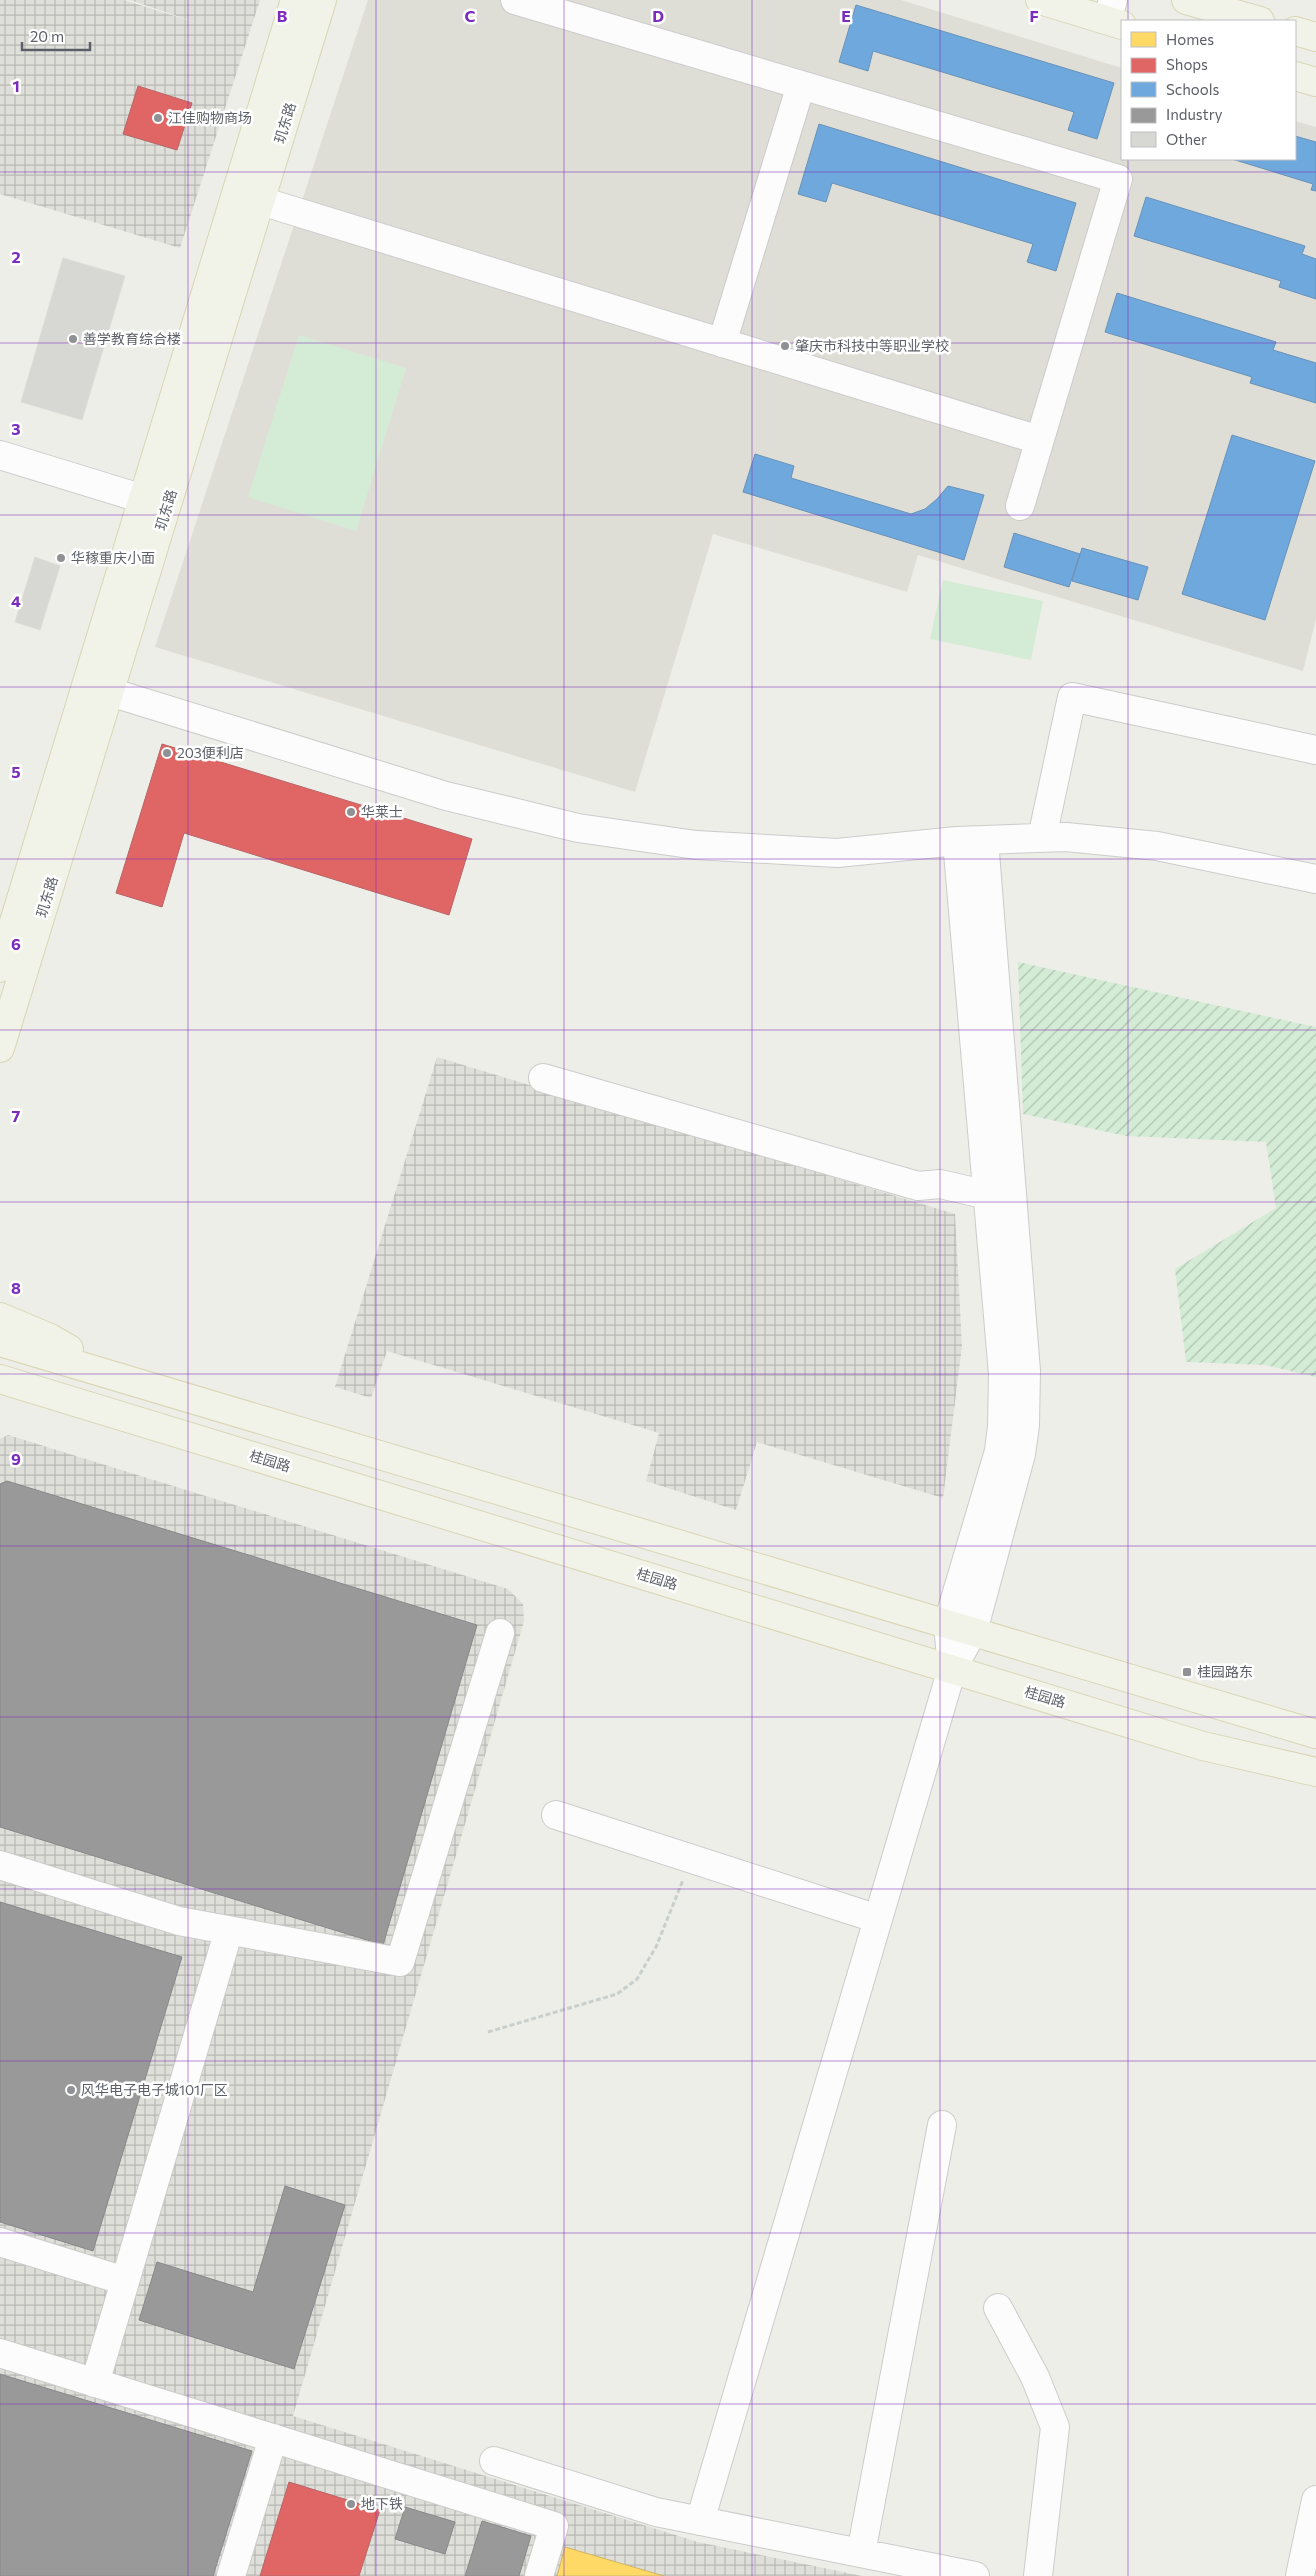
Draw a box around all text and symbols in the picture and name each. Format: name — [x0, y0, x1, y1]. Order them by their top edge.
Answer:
text: B — [277, 6, 288, 25]
text: C — [465, 6, 476, 25]
text: D — [652, 6, 664, 25]
text: E — [841, 6, 851, 25]
text: F — [1029, 6, 1039, 25]
scale bar — [22, 20, 90, 52]
legend — [1121, 20, 1296, 160]
text: 20 m — [30, 27, 64, 45]
text: Homes — [1166, 30, 1214, 48]
text: Shops — [1166, 55, 1208, 73]
text: 1 — [12, 76, 20, 95]
text: Schools — [1166, 80, 1220, 98]
street label: 玑东路 — [270, 100, 299, 145]
text: Industry — [1166, 105, 1223, 123]
place label: 江佳购物商场 — [168, 109, 252, 126]
marker: 江佳购物商场 — [152, 112, 164, 124]
text: Other — [1166, 130, 1207, 148]
text: 2 — [11, 247, 21, 266]
place label: 善学教育综合楼 — [83, 330, 181, 347]
marker: 善学教育综合楼 — [67, 333, 79, 345]
place label: 肇庆市科技中等职业学校 — [795, 337, 949, 354]
marker: 肇庆市科技中等职业学校 — [779, 340, 791, 352]
text: 3 — [11, 419, 21, 438]
street label: 玑东路 — [151, 487, 180, 532]
place label: 华稼重庆小面 — [71, 549, 155, 566]
marker: 华稼重庆小面 — [55, 552, 67, 564]
text: 4 — [11, 591, 21, 610]
place label: 203便利店 — [177, 744, 244, 761]
marker: 203便利店 — [161, 747, 173, 759]
text: 5 — [11, 762, 21, 781]
place label: 华莱士 — [361, 803, 403, 820]
marker: 华莱士 — [345, 806, 357, 818]
street label: 玑东路 — [32, 874, 61, 919]
text: 6 — [11, 934, 21, 953]
text: 7 — [12, 1106, 21, 1125]
text: 8 — [11, 1278, 21, 1297]
street label: 桂园路 — [248, 1446, 293, 1475]
text: 9 — [11, 1449, 21, 1468]
street label: 桂园路 — [635, 1564, 680, 1593]
place label: 桂园路东 — [1197, 1663, 1253, 1680]
marker: 桂园路东 — [1181, 1666, 1193, 1678]
street label: 桂园路 — [1023, 1682, 1068, 1711]
place label: 风华电子电子城101厂区 — [81, 2081, 228, 2098]
marker: 风华电子电子城101厂区 — [65, 2084, 77, 2096]
place label: 地下铁 — [361, 2495, 403, 2512]
marker: 地下铁 — [345, 2498, 357, 2510]

